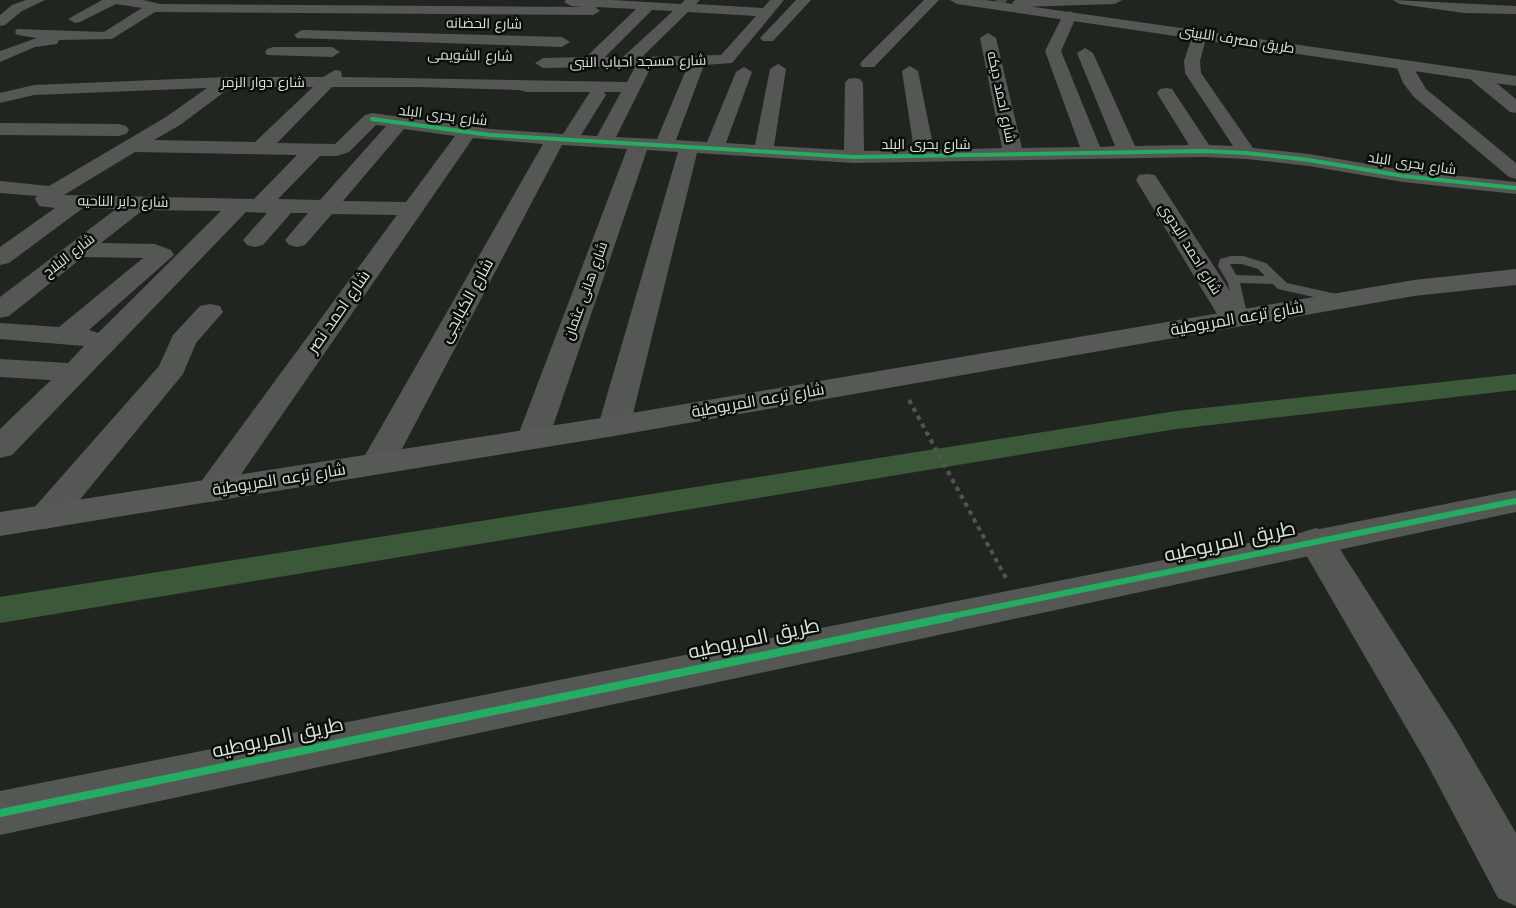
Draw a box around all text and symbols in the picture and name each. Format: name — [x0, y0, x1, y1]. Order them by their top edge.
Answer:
street label: شارع الحضانه — [446, 15, 522, 33]
street label: طريق مصرف اللبينى — [1178, 23, 1296, 57]
street label: شارع الشويمى — [427, 47, 513, 65]
street label: شارع احمد ديكه — [983, 50, 1019, 144]
street label: شارع مسجد احباب النبى — [570, 52, 706, 72]
street label: شارع دوار الزمر — [221, 75, 305, 91]
street label: شارع بحرى البلد — [398, 102, 488, 130]
street label: شارع بحرى البلد — [881, 137, 971, 153]
street label: شارع بحرى البلد — [1367, 149, 1457, 179]
street label: شارع داير الناحيه — [77, 193, 169, 211]
street label: شارع احمد البدوي — [1155, 200, 1225, 298]
street label: شارع البلاح — [40, 231, 98, 281]
street label: شارع هانى عثمان — [560, 240, 612, 342]
street label: شارع الكبابجى — [436, 256, 498, 346]
street label: شارع احمد نصر — [303, 267, 375, 357]
street label: شارع ترعه المريوطية — [1169, 298, 1305, 340]
street label: شارع ترعه المريوطية — [690, 380, 826, 422]
street label: شارع ترعه المريوطية — [211, 460, 347, 500]
street label: طريق المريوطيه — [1162, 516, 1298, 568]
street label: طريق المريوطيه — [686, 613, 822, 665]
street label: طريق المريوطيه — [210, 712, 346, 764]

